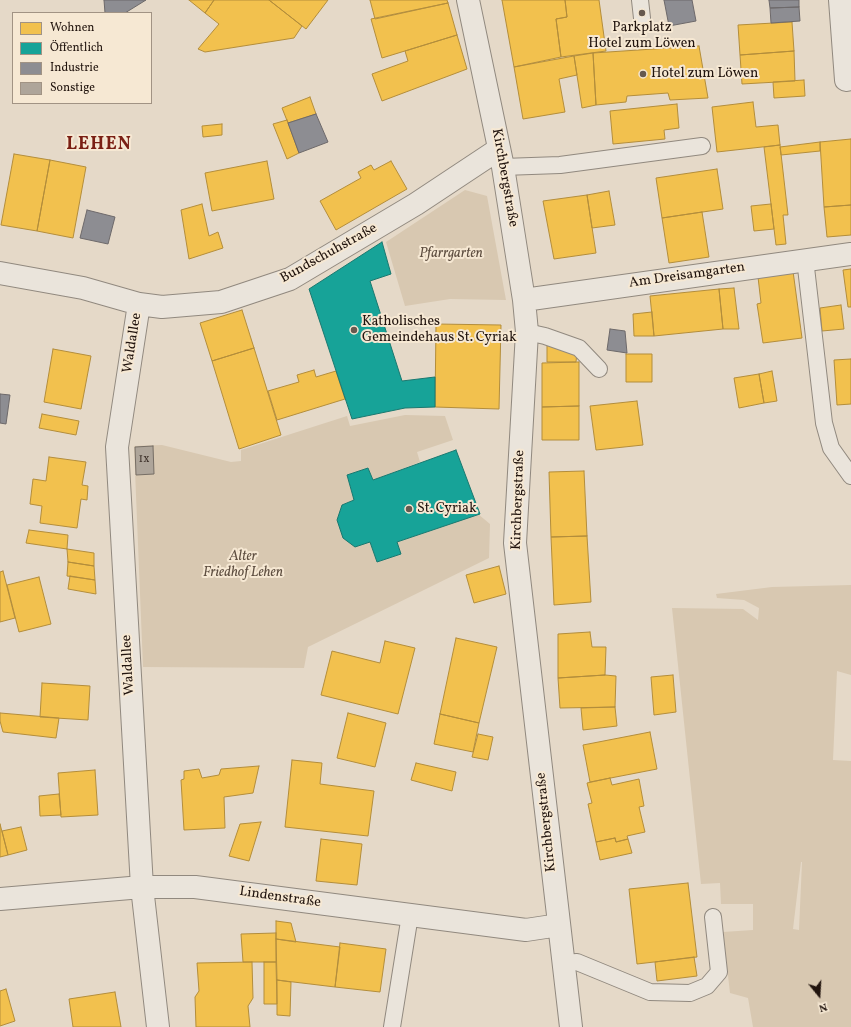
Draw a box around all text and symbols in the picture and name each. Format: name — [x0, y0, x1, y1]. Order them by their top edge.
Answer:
marker: Parkplatz Hotel zum Löwen — [637, 8, 647, 18]
legend — [12, 12, 152, 104]
text: Wohnen — [50, 20, 95, 36]
place label: Parkplatz Hotel zum Löwen — [588, 20, 696, 52]
text: Öffentlich — [50, 40, 103, 56]
text: Industrie — [50, 60, 99, 76]
place label: Hotel zum Löwen — [651, 66, 758, 82]
marker: Hotel zum Löwen — [638, 69, 648, 79]
text: Sonstige — [50, 80, 95, 96]
street label: Kirchbergstraße — [487, 127, 521, 229]
district label: LEHEN — [66, 135, 132, 157]
street label: Bundschuhstraße — [278, 220, 380, 288]
park label: Pfarrgarten — [419, 246, 483, 262]
street label: Am Dreisamgarten — [628, 260, 746, 292]
street label: Waldallee — [120, 312, 146, 374]
place label: Katholisches Gemeindehaus St. Cyriak — [362, 314, 517, 346]
marker: Katholisches Gemeindehaus St. Cyriak — [349, 325, 359, 335]
street label: Kirchbergstraße — [509, 450, 529, 550]
house number: 1x — [139, 453, 149, 467]
place label: St. Cyriak — [417, 501, 477, 517]
marker: St. Cyriak — [404, 504, 414, 514]
park label: Alter Friedhof Lehen — [203, 549, 283, 582]
street label: Waldallee — [119, 634, 139, 696]
street label: Kirchbergstraße — [533, 771, 561, 873]
street label: Lindenstraße — [238, 884, 322, 912]
north arrow — [799, 975, 839, 1015]
text: N — [817, 999, 829, 1015]

